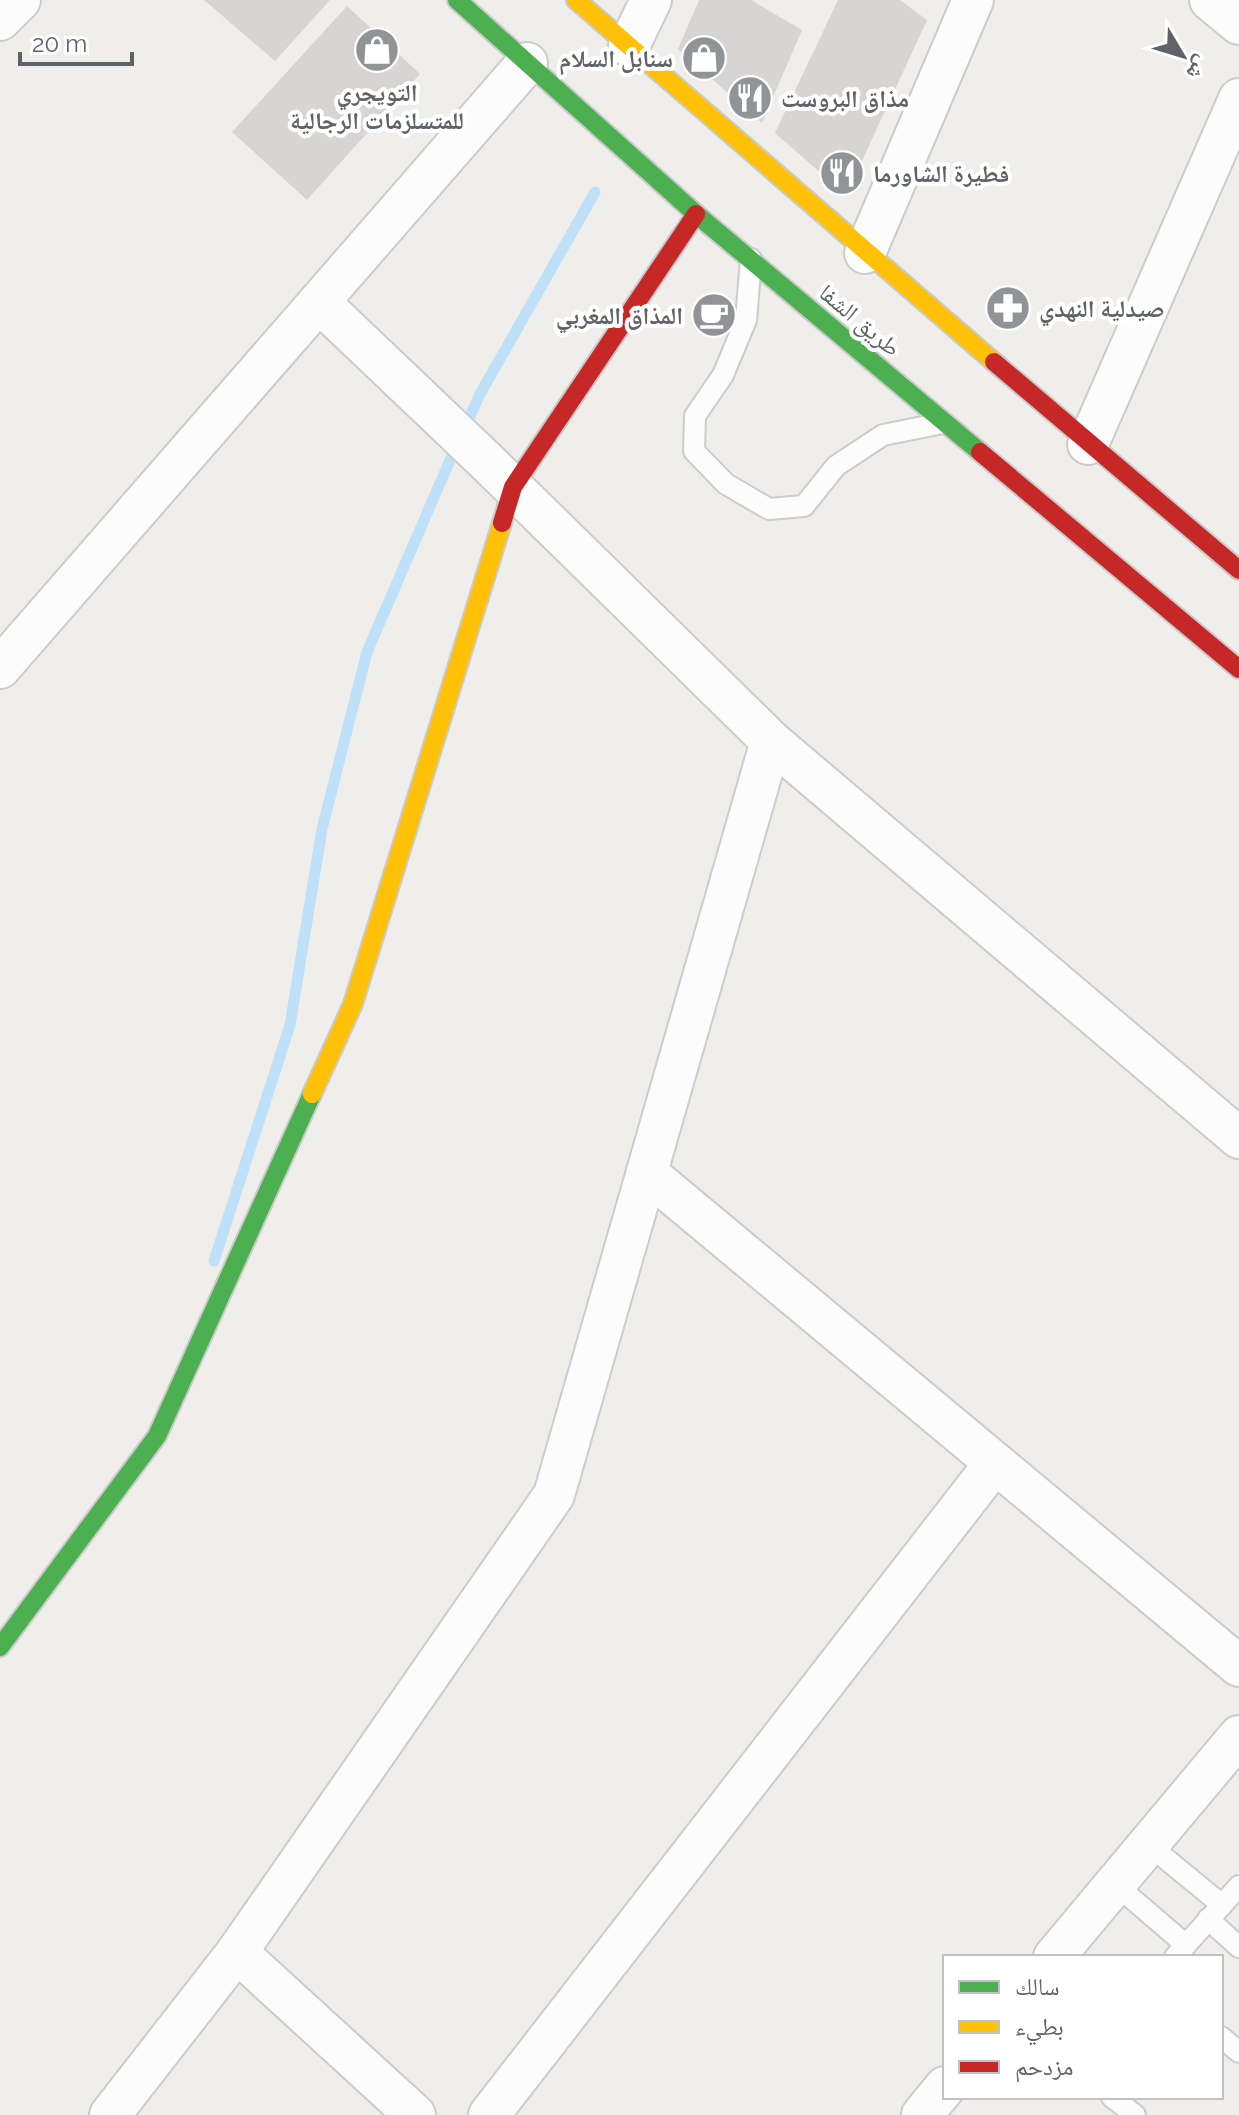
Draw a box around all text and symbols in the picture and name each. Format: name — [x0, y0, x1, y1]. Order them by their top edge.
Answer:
scale bar — [20, 16, 132, 66]
north arrow — [1143, 16, 1223, 96]
shop icon: التويجري للمتسلزمات الرجالية — [353, 26, 401, 74]
text: 20 m — [32, 29, 87, 58]
shop icon: سنابل السلام — [680, 34, 728, 82]
place label: سنابل السلام — [559, 44, 673, 76]
text: ش — [1181, 50, 1216, 86]
restaurant icon: مذاق البروست — [726, 74, 774, 122]
place label: التويجري للمتسلزمات الرجالية — [290, 78, 464, 135]
place label: مذاق البروست — [781, 84, 909, 113]
restaurant icon: فطيرة الشاورما — [818, 149, 866, 197]
place label: فطيرة الشاورما — [873, 159, 1009, 188]
street label: طريق الشفا — [813, 278, 907, 362]
pharmacy icon: صيدلية النهدي — [984, 284, 1032, 332]
cafe icon: المذاق المغربي — [690, 291, 738, 339]
place label: صيدلية النهدي — [1039, 294, 1165, 327]
place label: المذاق المغربي — [556, 301, 683, 334]
legend — [943, 1955, 1223, 2099]
text: سالك — [1015, 1972, 1060, 2001]
text: بطيء — [1015, 2012, 1064, 2046]
text: مزدحم — [1015, 2052, 1074, 2083]

